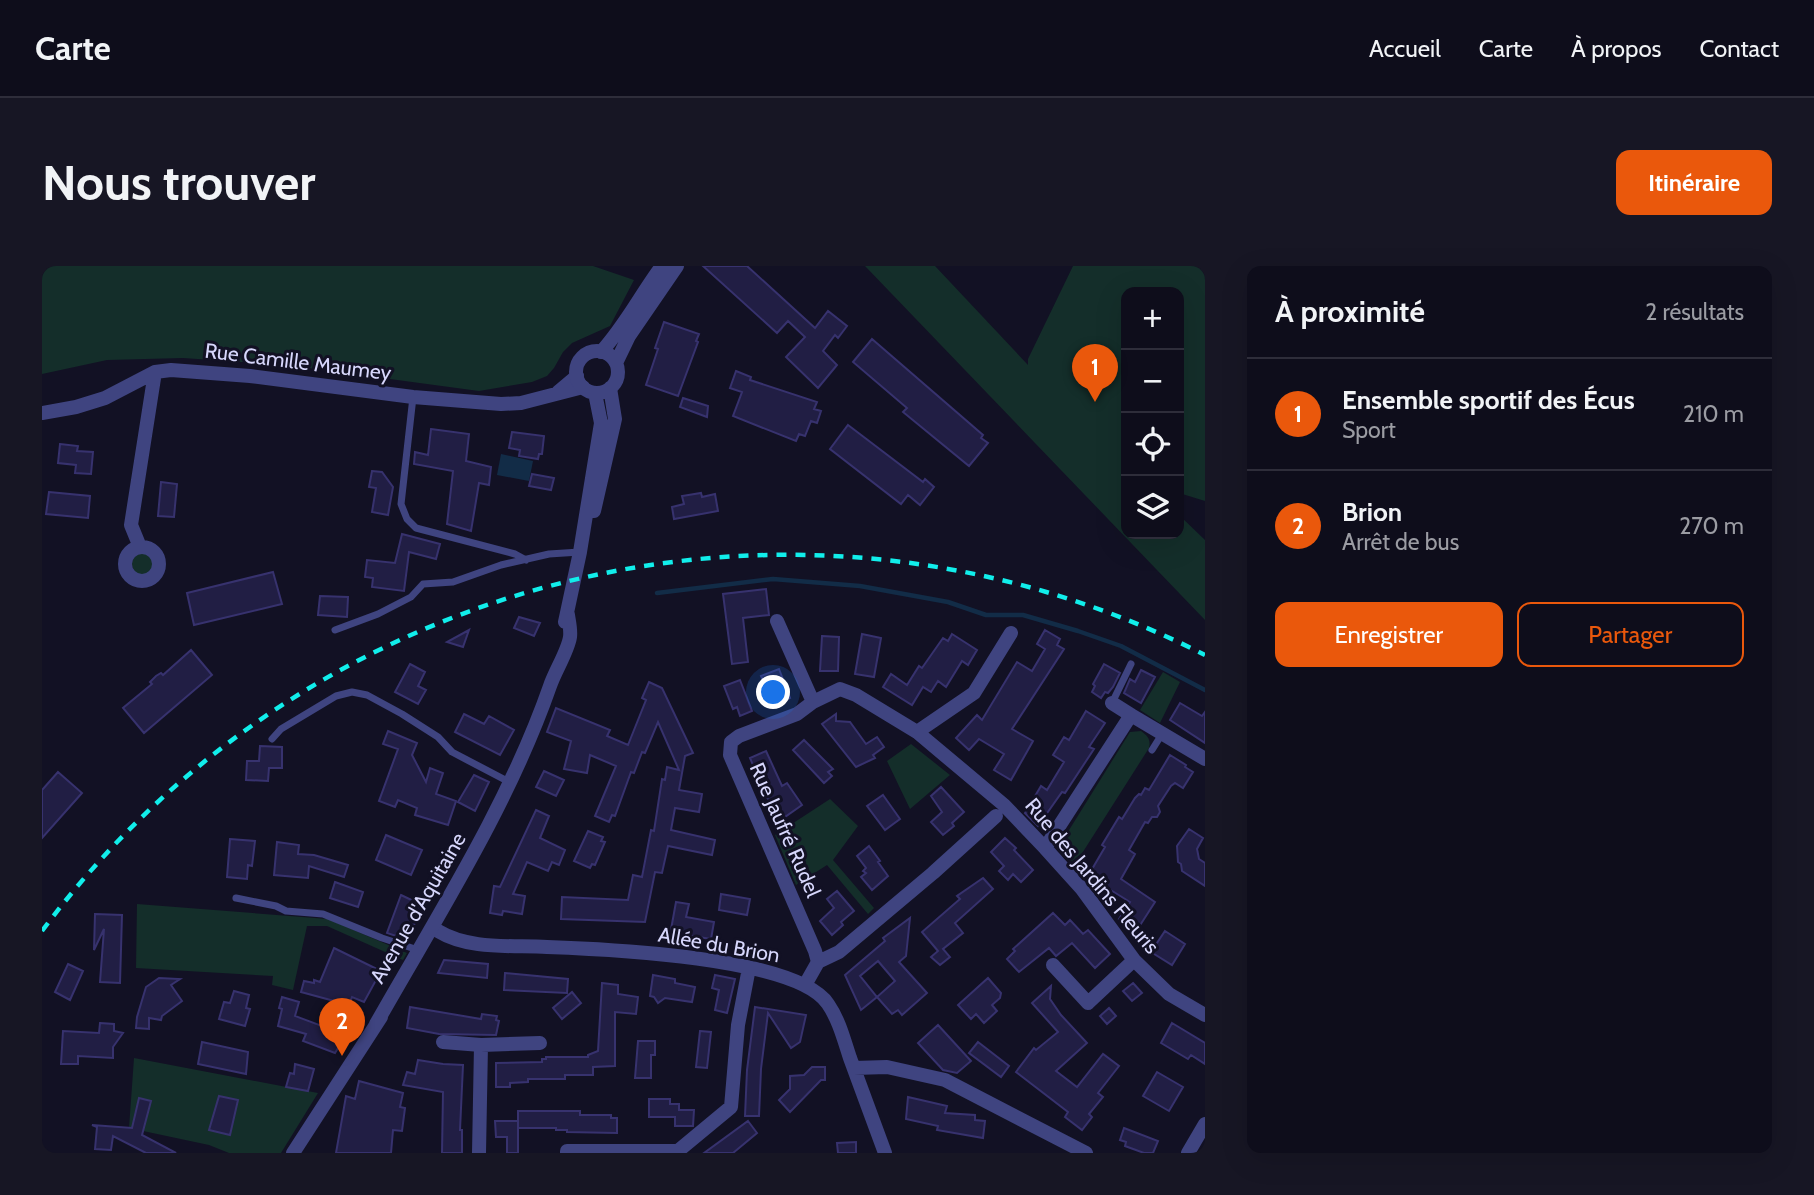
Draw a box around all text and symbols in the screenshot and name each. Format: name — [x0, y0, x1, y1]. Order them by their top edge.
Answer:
text: Carte — [35, 28, 111, 68]
text: Accueil — [1369, 34, 1441, 63]
text: Carte — [1479, 34, 1533, 63]
text: À propos — [1571, 34, 1662, 63]
text: Contact — [1700, 34, 1779, 63]
button: Itinéraire — [1616, 150, 1772, 215]
text: Nous trouver — [42, 153, 316, 212]
map controls — [1121, 287, 1184, 539]
button: + — [1121, 287, 1184, 350]
text: À proximité — [1275, 293, 1425, 330]
text: 2 résultats — [1645, 298, 1744, 326]
street label: Rue Camille Maumey — [203, 338, 393, 385]
pin: 1 — [1072, 344, 1118, 402]
button: − — [1121, 350, 1184, 413]
text: Ensemble sportif des Écus — [1342, 384, 1635, 416]
text: 1 — [1294, 400, 1302, 428]
text: 210 m — [1683, 400, 1744, 428]
button: locate — [1121, 413, 1184, 476]
text: Sport — [1342, 416, 1396, 444]
button: layers — [1121, 476, 1184, 539]
text: Brion — [1342, 496, 1402, 528]
text: 2 — [1292, 512, 1304, 540]
text: 270 m — [1679, 512, 1744, 540]
text: Arrêt de bus — [1342, 528, 1459, 556]
button: Enregistrer — [1275, 602, 1503, 667]
button: Partager — [1517, 602, 1744, 667]
your location — [756, 675, 790, 709]
street label: Rue Jaufré Rudel — [745, 759, 826, 901]
street label: Rue des Jardins Fleuris — [1020, 793, 1165, 959]
street label: Avenue d'Aquitaine — [364, 828, 471, 987]
street label: Allée du Brion — [656, 922, 782, 967]
pin: 2 — [319, 998, 365, 1056]

